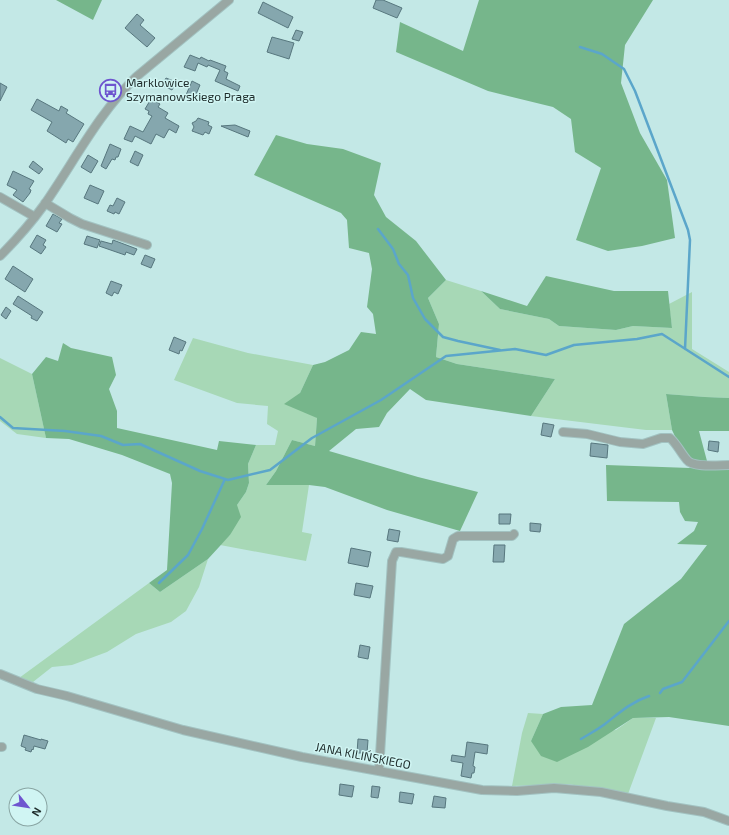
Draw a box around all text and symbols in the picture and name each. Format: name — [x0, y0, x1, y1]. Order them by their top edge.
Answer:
place label: Marklowice Szymanowskiego Praga — [126, 75, 255, 103]
bus stop icon: Marklowice Szymanowskiego Praga — [98, 77, 124, 103]
street label: JANA KILIŃSKIEGO — [314, 739, 412, 771]
north arrow — [8, 787, 48, 827]
text: N — [29, 806, 45, 819]

